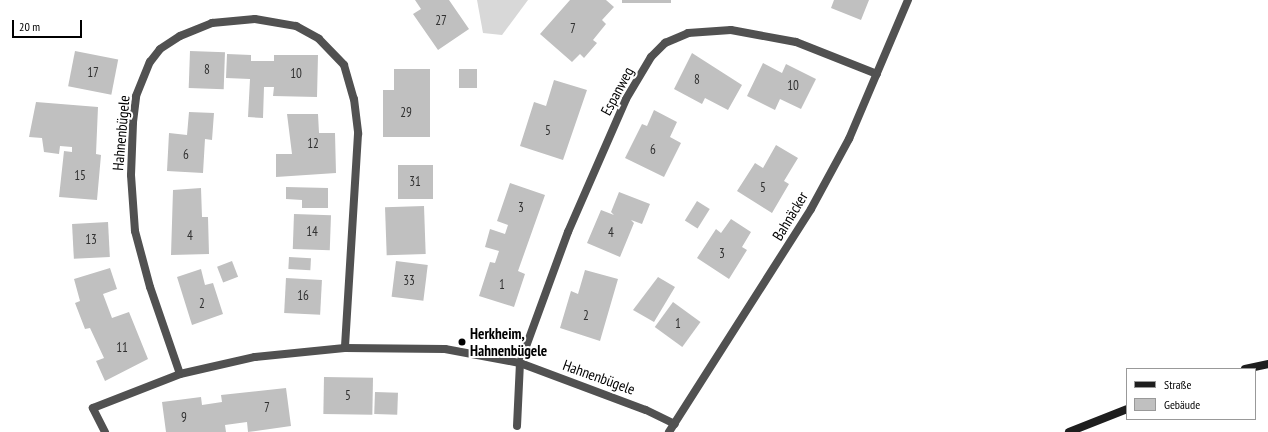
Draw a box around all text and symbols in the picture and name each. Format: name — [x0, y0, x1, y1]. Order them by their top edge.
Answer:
scale bar — [14, 12, 84, 38]
house number: 27 — [435, 13, 447, 29]
text: 20 m — [19, 19, 40, 34]
house number: 7 — [570, 21, 576, 37]
house number: 8 — [204, 62, 210, 78]
street label: Espanweg — [597, 64, 637, 118]
house number: 17 — [87, 65, 99, 81]
house number: 10 — [290, 66, 302, 82]
house number: 8 — [694, 72, 700, 88]
house number: 10 — [787, 78, 799, 94]
street label: Hahnenbügele — [109, 95, 133, 171]
house number: 29 — [400, 105, 412, 121]
house number: 5 — [545, 123, 551, 139]
house number: 12 — [307, 136, 319, 152]
house number: 6 — [650, 142, 656, 158]
house number: 6 — [183, 147, 189, 163]
house number: 15 — [74, 168, 86, 184]
house number: 31 — [409, 174, 421, 190]
house number: 5 — [760, 180, 766, 196]
street label: Bahnäcker — [768, 188, 812, 244]
house number: 3 — [518, 200, 524, 216]
house number: 14 — [306, 224, 318, 240]
house number: 4 — [608, 225, 614, 241]
house number: 4 — [187, 228, 193, 244]
house number: 13 — [85, 232, 97, 248]
house number: 3 — [719, 246, 725, 262]
house number: 33 — [403, 273, 415, 289]
house number: 1 — [499, 277, 505, 293]
house number: 16 — [297, 288, 309, 304]
house number: 2 — [199, 296, 205, 312]
house number: 2 — [583, 308, 589, 324]
house number: 1 — [675, 316, 681, 332]
place label: Herkheim, Hahnenbügele — [470, 324, 547, 359]
marker: Herkheim, Hahnenbügele — [457, 337, 467, 347]
house number: 11 — [116, 340, 128, 356]
street label: Hahnenbügele — [561, 356, 637, 398]
legend — [1126, 368, 1256, 420]
text: Straße — [1164, 377, 1191, 392]
house number: 5 — [345, 388, 351, 404]
text: Gebäude — [1164, 397, 1200, 412]
house number: 7 — [264, 400, 270, 416]
house number: 9 — [181, 410, 187, 426]

